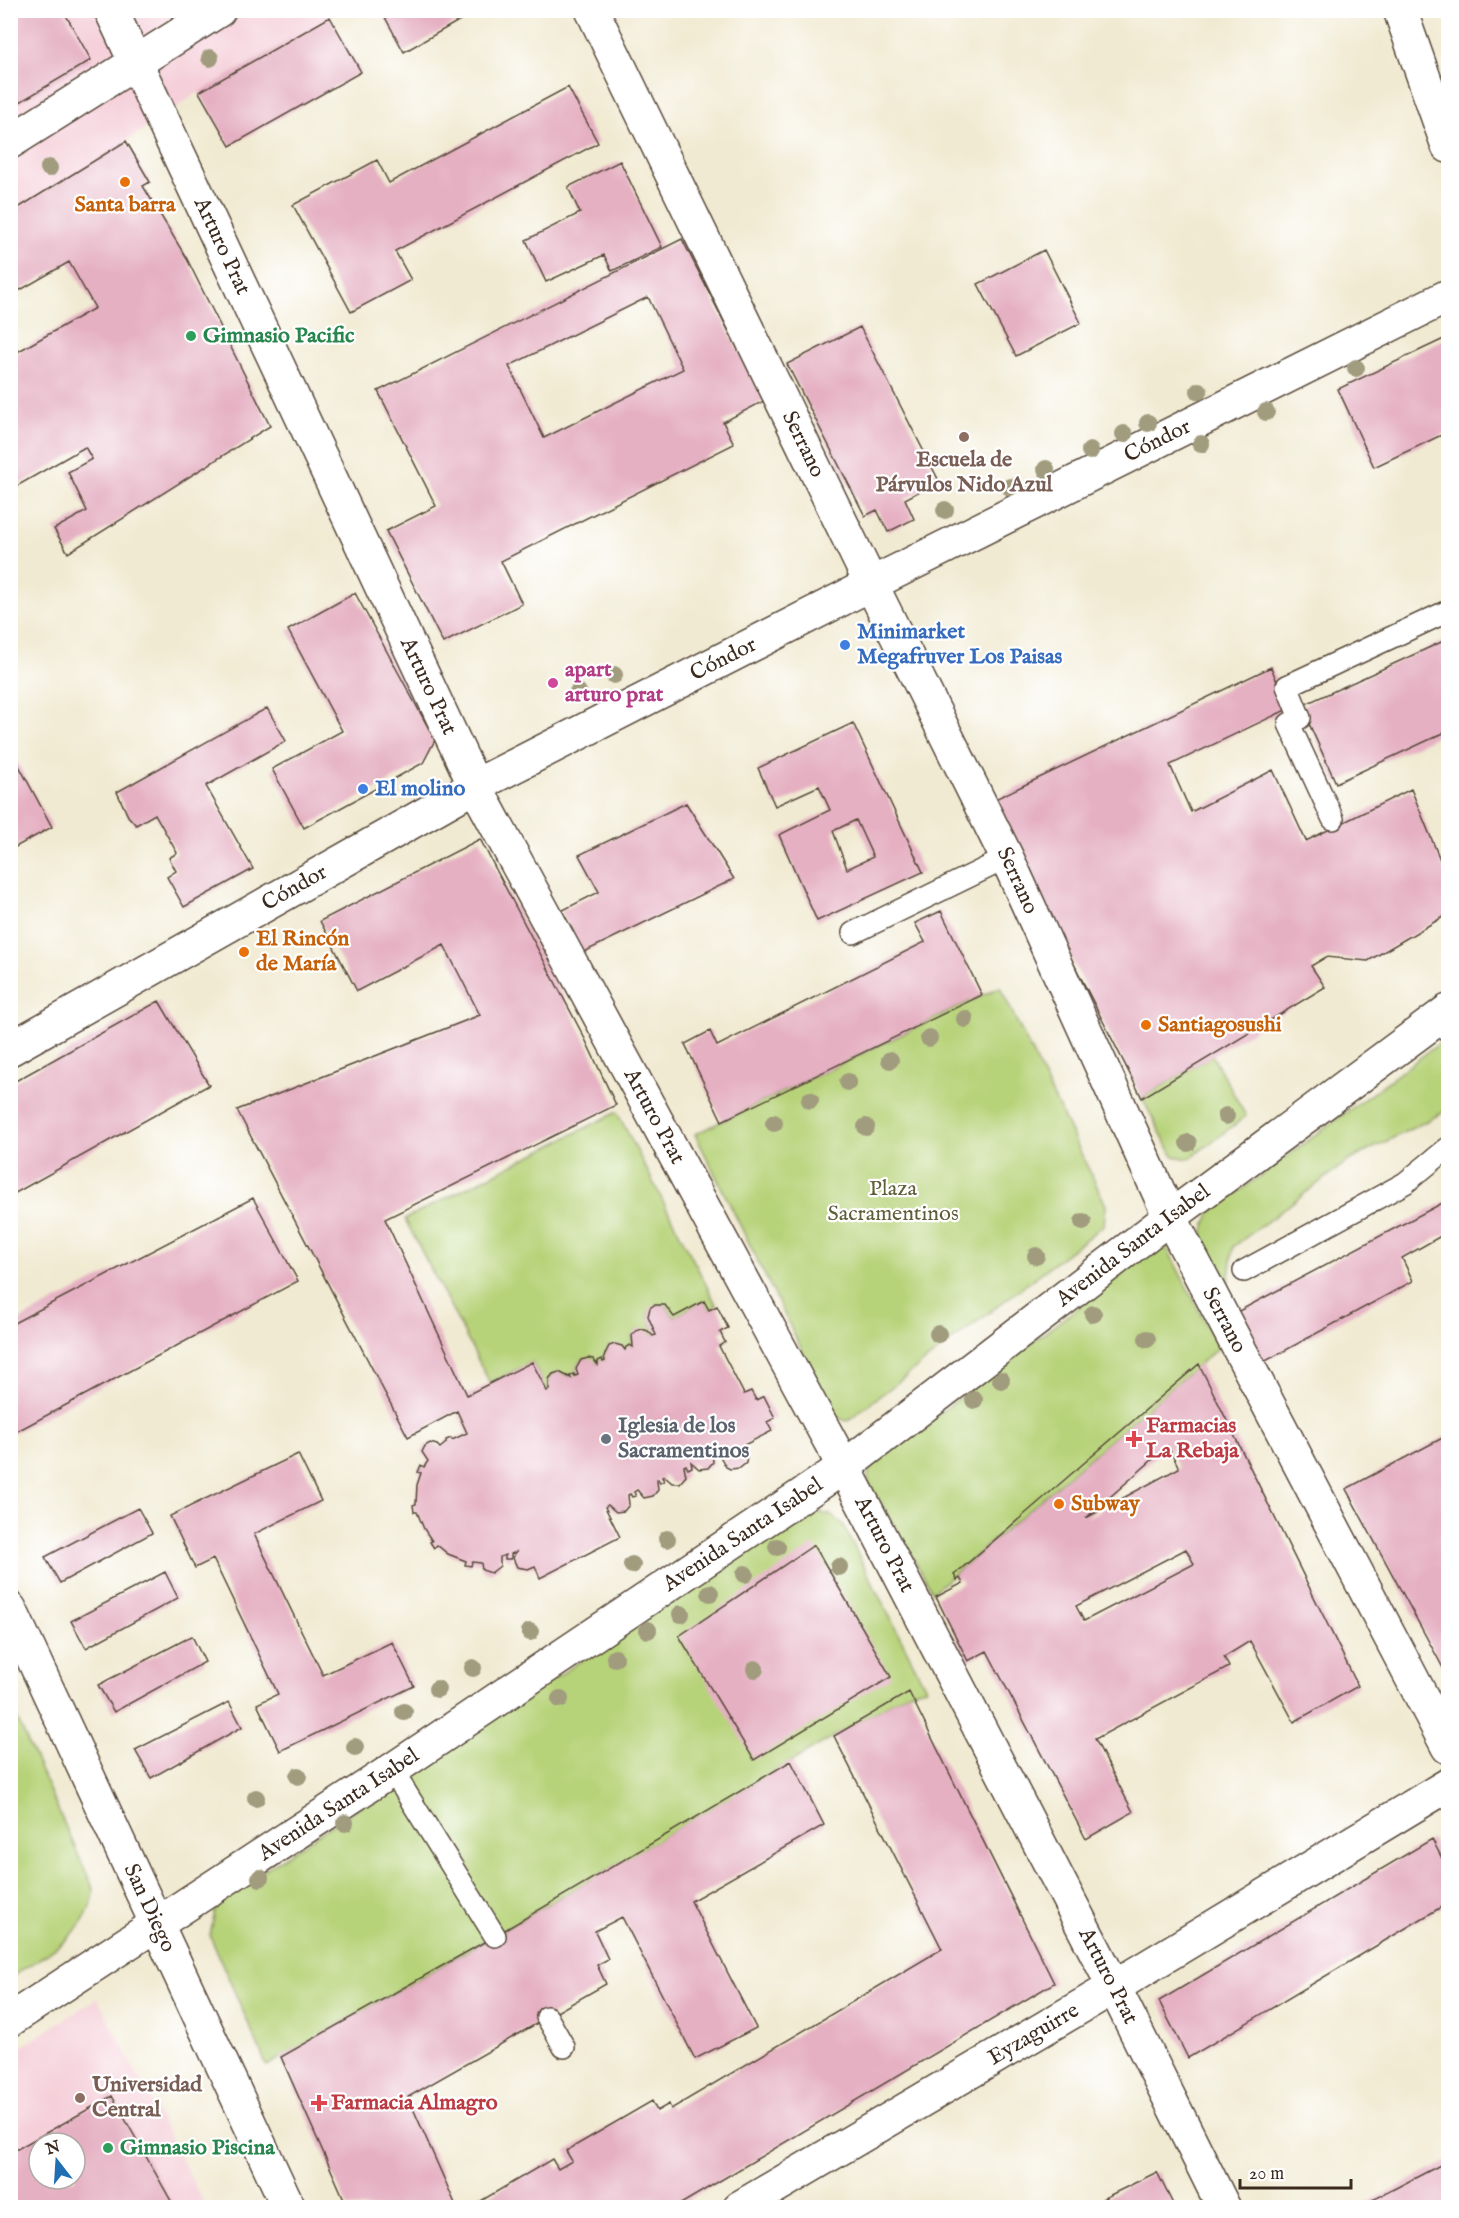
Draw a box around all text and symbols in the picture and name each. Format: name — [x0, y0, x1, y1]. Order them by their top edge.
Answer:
marker: Santa barra — [118, 175, 132, 189]
place label: Santa barra — [74, 191, 176, 219]
street label: Arturo Prat — [187, 192, 257, 300]
place label: Gimnasio Pacific — [203, 322, 355, 350]
marker: Gimnasio Pacific — [184, 329, 198, 343]
street label: Serrano — [775, 407, 831, 482]
street label: Cóndor — [1120, 413, 1195, 469]
marker: Escuela de Párvulos Nido Azul — [957, 430, 971, 444]
place label: Escuela de Párvulos Nido Azul — [875, 446, 1054, 499]
place label: Minimarket Megafruver Los Paisas — [857, 618, 1063, 671]
street label: Cóndor — [685, 631, 761, 688]
street label: Arturo Prat — [393, 632, 463, 740]
marker: Minimarket Megafruver Los Paisas — [838, 638, 852, 652]
place label: apart arturo prat — [565, 656, 664, 709]
marker: apart arturo prat — [546, 676, 560, 690]
place label: El molino — [375, 775, 465, 803]
marker: El molino — [356, 782, 370, 796]
street label: Serrano — [990, 842, 1045, 919]
street label: Cóndor — [257, 858, 332, 918]
place label: El Rincón de María — [256, 925, 350, 978]
marker: El Rincón de María — [237, 945, 251, 959]
place label: Santiagosushi — [1158, 1011, 1282, 1039]
marker: Santiagosushi — [1139, 1018, 1153, 1032]
street label: Arturo Prat — [616, 1063, 691, 1169]
park label: Plaza Sacramentinos — [827, 1175, 959, 1228]
street label: Avenida Santa Isabel — [1050, 1178, 1216, 1314]
street label: Serrano — [1195, 1282, 1253, 1358]
place label: Iglesia de los Sacramentinos — [618, 1412, 750, 1465]
place label: Farmacias La Rebaja — [1146, 1412, 1239, 1465]
marker: Iglesia de los Sacramentinos — [599, 1432, 613, 1446]
marker: Farmacias La Rebaja — [1127, 1432, 1141, 1446]
street label: Avenida Santa Isabel — [657, 1471, 828, 1599]
place label: Subway — [1071, 1490, 1141, 1518]
street label: Arturo Prat — [847, 1491, 921, 1598]
marker: Subway — [1052, 1497, 1066, 1511]
street label: Avenida Santa Isabel — [252, 1742, 425, 1868]
street label: San Diego — [117, 1859, 182, 1957]
street label: Arturo Prat — [1071, 1922, 1144, 2029]
street label: Eyzaguirre — [983, 1997, 1084, 2072]
place label: Universidad Central — [91, 2071, 203, 2124]
place label: Farmacia Almagro — [331, 2089, 498, 2117]
marker: Universidad Central — [73, 2091, 87, 2105]
marker: Farmacia Almagro — [312, 2096, 326, 2110]
north arrow — [27, 2131, 87, 2191]
place label: Gimnasio Piscina — [120, 2134, 275, 2162]
text: N — [43, 2137, 63, 2160]
marker: Gimnasio Piscina — [101, 2141, 115, 2155]
scale bar — [1240, 2152, 1351, 2190]
text: 20 m — [1249, 2163, 1284, 2186]

